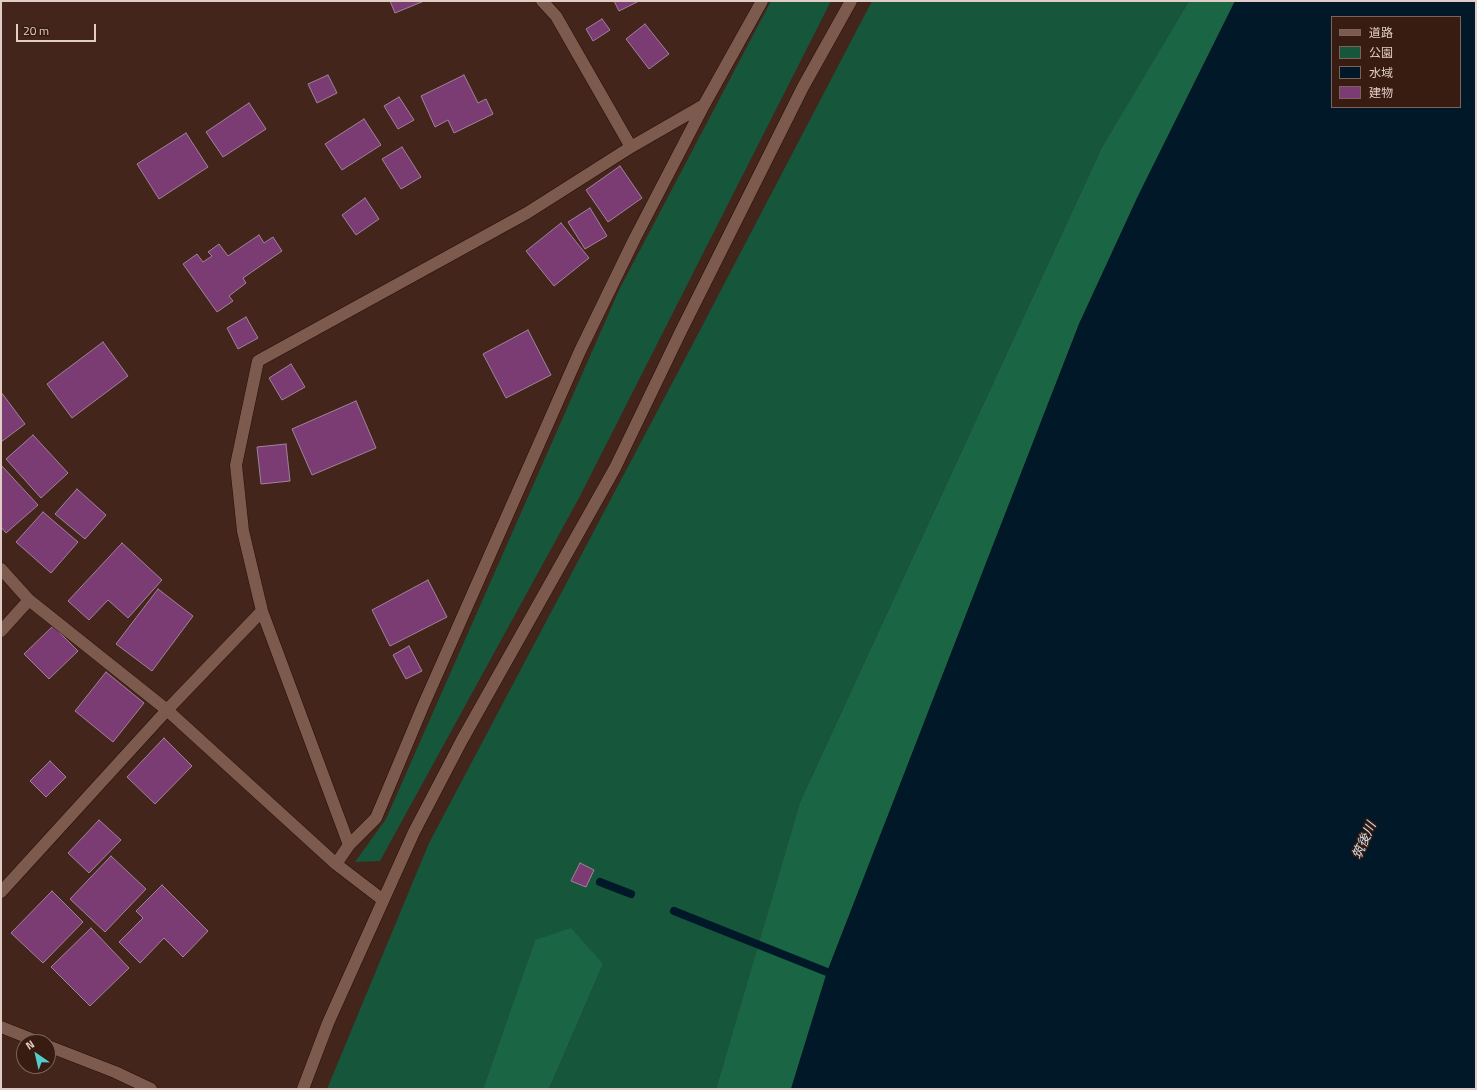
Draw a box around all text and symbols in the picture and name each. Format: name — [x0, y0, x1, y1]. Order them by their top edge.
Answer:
scale bar — [18, 16, 98, 42]
legend — [1331, 16, 1461, 108]
text: 20 m — [23, 21, 49, 40]
text: 道路 — [1369, 23, 1393, 42]
text: 公園 — [1369, 43, 1393, 62]
text: 水域 — [1369, 63, 1393, 82]
text: 建物 — [1369, 83, 1393, 102]
water label: 筑後川 — [1350, 820, 1380, 862]
north arrow — [16, 1034, 56, 1074]
text: N — [22, 1036, 37, 1054]

